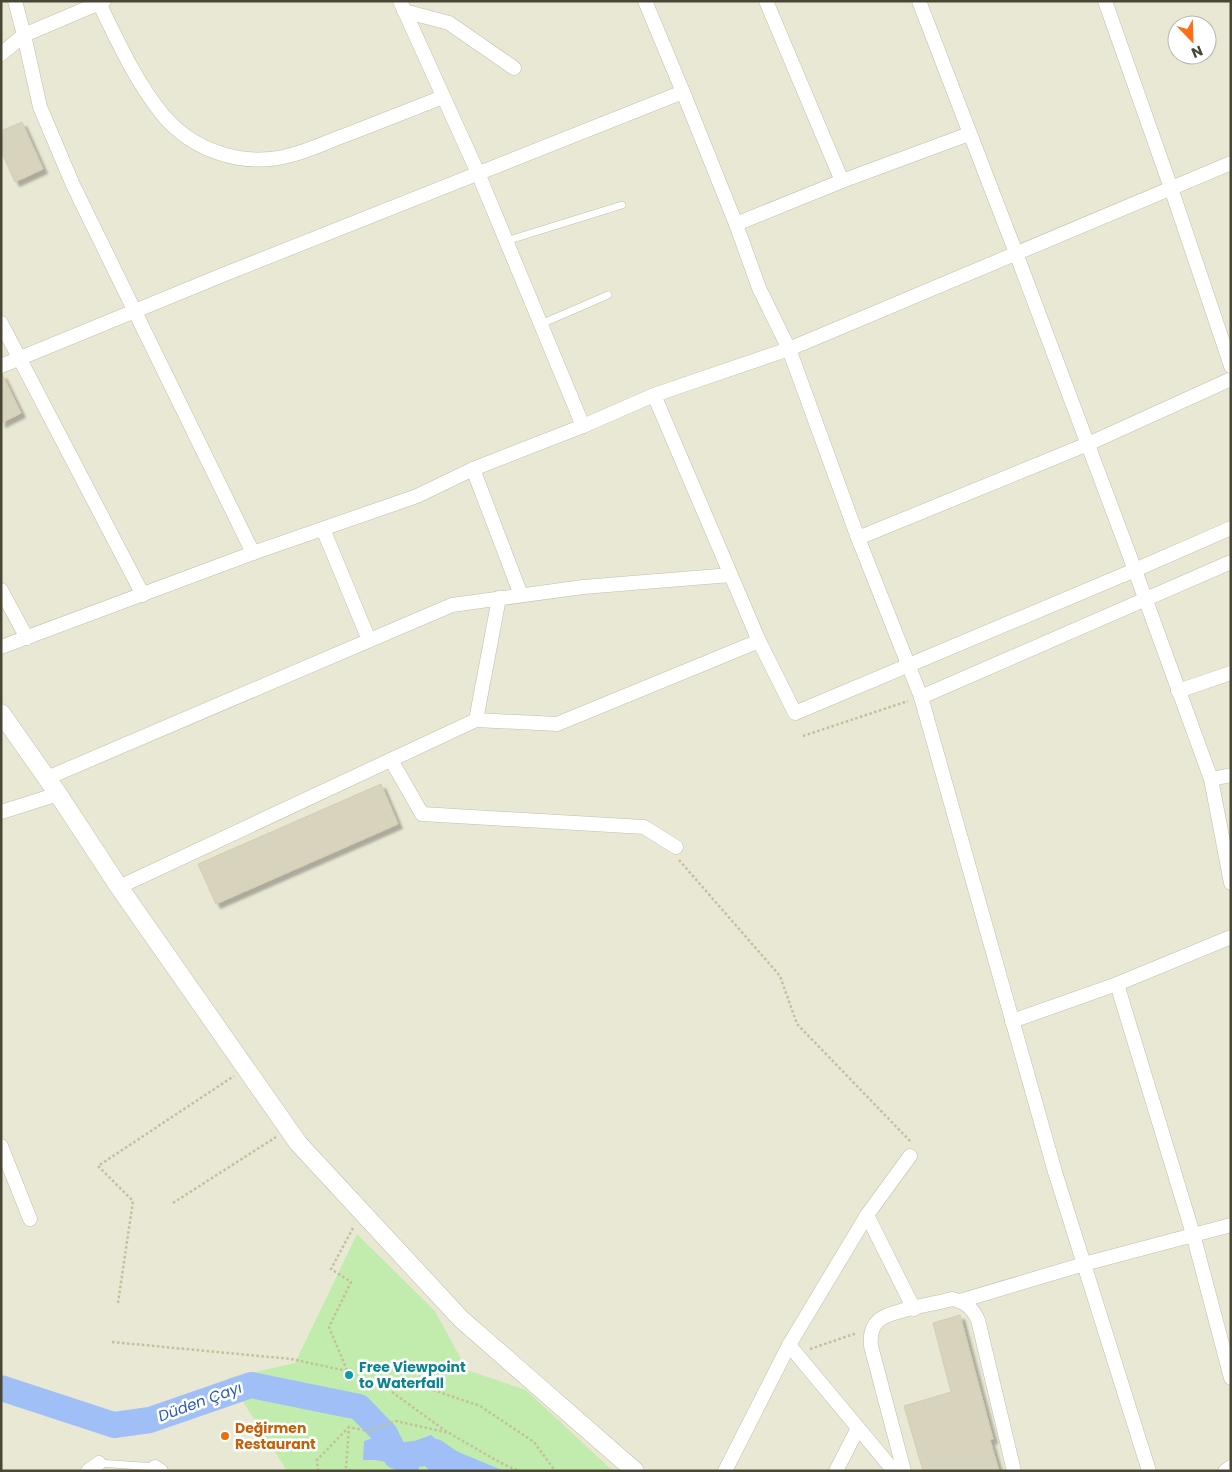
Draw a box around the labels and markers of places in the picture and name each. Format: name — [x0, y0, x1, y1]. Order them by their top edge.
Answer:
place label: Free Viewpoint to Waterfall — [359, 1357, 466, 1393]
marker: Free Viewpoint to Waterfall — [343, 1369, 355, 1381]
place label: Değirmen Restaurant — [235, 1418, 316, 1454]
marker: Değirmen Restaurant — [219, 1430, 231, 1442]

